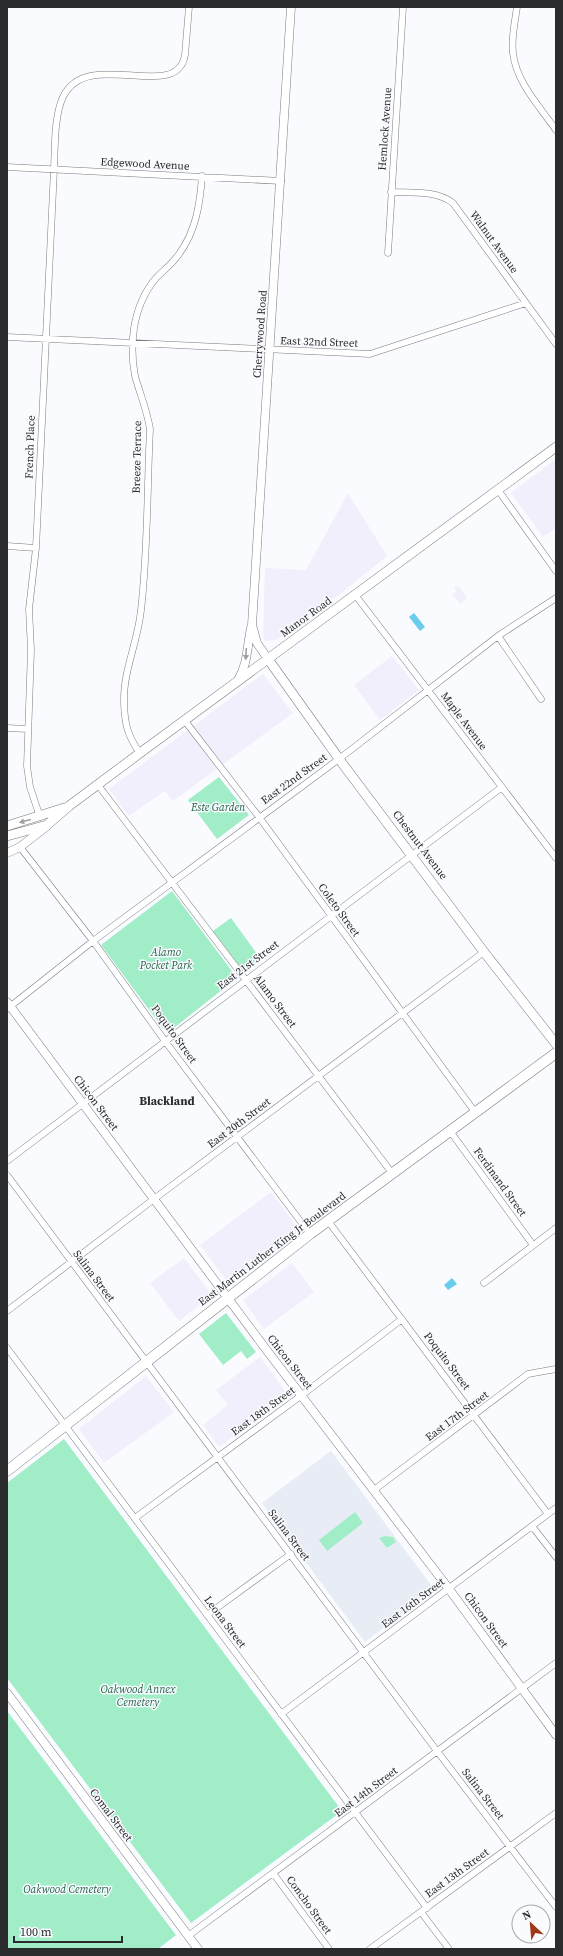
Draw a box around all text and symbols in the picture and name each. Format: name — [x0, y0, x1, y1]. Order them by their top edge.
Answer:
street label: Hemlock Avenue — [375, 87, 395, 171]
street label: Edgewood Avenue — [100, 154, 190, 174]
street label: Walnut Avenue — [466, 208, 522, 277]
street label: Cherrywood Road — [249, 289, 271, 379]
street label: East 32nd Street — [280, 333, 359, 351]
street label: French Place — [21, 415, 39, 479]
street label: Breeze Terrace — [129, 420, 145, 494]
street label: Manor Road — [277, 593, 335, 641]
one-way arrow — [243, 648, 250, 660]
street label: Maple Avenue — [437, 689, 491, 753]
street label: East 22nd Street — [258, 750, 330, 808]
park label: Este Garden — [190, 800, 246, 815]
street label: Chestnut Avenue — [389, 807, 451, 883]
one-way arrow — [19, 818, 31, 824]
street label: Coleto Street — [315, 880, 364, 940]
street label: East 21st Street — [214, 937, 282, 993]
park label: Alamo Pocket Park — [139, 945, 193, 973]
street label: Alamo Street — [250, 971, 300, 1031]
street label: Poquito Street — [148, 1002, 201, 1067]
street label: Chicon Street — [70, 1072, 122, 1134]
district label: Blackland — [139, 1093, 195, 1109]
street label: East 20th Street — [204, 1094, 274, 1152]
street label: Ferdinand Street — [470, 1145, 530, 1220]
street label: East Martin Luther King Jr Boulevard — [195, 1188, 350, 1310]
street label: Salina Street — [70, 1247, 119, 1305]
street label: Poquito Street — [420, 1329, 474, 1393]
street label: Chicon Street — [264, 1331, 316, 1393]
street label: East 18th Street — [228, 1383, 298, 1439]
street label: East 17th Street — [422, 1387, 492, 1445]
street label: Salina Street — [265, 1506, 314, 1564]
street label: East 16th Street — [378, 1574, 448, 1632]
street label: Chicon Street — [461, 1589, 512, 1651]
street label: Leona Street — [201, 1593, 250, 1651]
park label: Oakwood Annex Cemetery — [100, 1682, 176, 1710]
street label: East 14th Street — [331, 1763, 401, 1821]
street label: Salina Street — [458, 1765, 508, 1823]
street label: Comal Street — [86, 1785, 136, 1845]
street label: East 13th Street — [422, 1845, 492, 1901]
street label: Concho Street — [283, 1873, 335, 1937]
park label: Oakwood Cemetery — [23, 1882, 112, 1897]
north arrow — [511, 1904, 551, 1944]
text: N — [520, 1907, 534, 1924]
scale bar — [14, 1918, 122, 1944]
text: 100 m — [20, 1924, 52, 1940]

